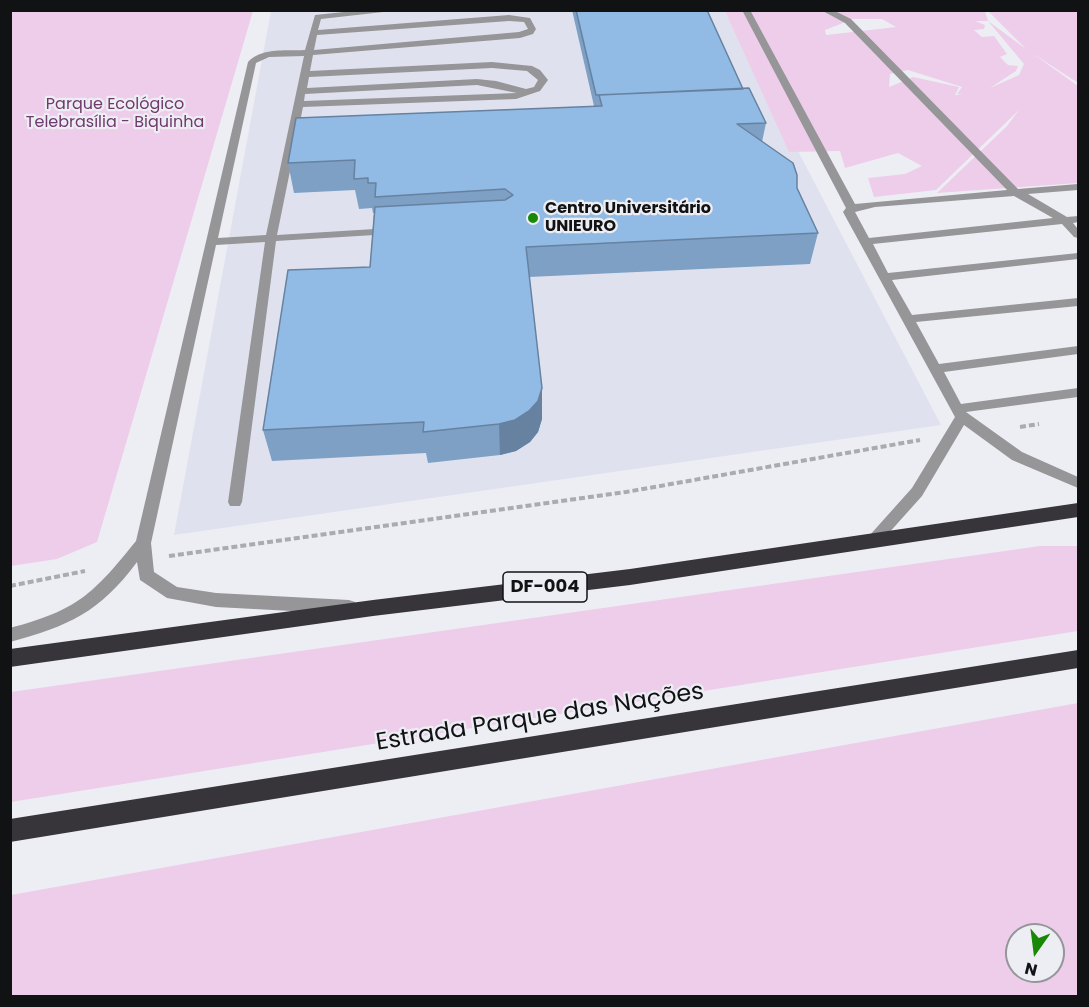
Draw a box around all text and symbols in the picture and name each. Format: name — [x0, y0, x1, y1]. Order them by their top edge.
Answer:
park label: Parque Ecológico Telebrasília - Biquinha — [26, 95, 204, 133]
place label: Centro Universitário UNIEURO — [545, 199, 711, 237]
marker: Centro Universitário UNIEURO — [526, 211, 540, 225]
road number: DF-004 — [503, 572, 587, 602]
street label: Estrada Parque das Nações — [374, 678, 706, 758]
north arrow — [1005, 923, 1065, 983]
text: N — [1022, 956, 1040, 982]

